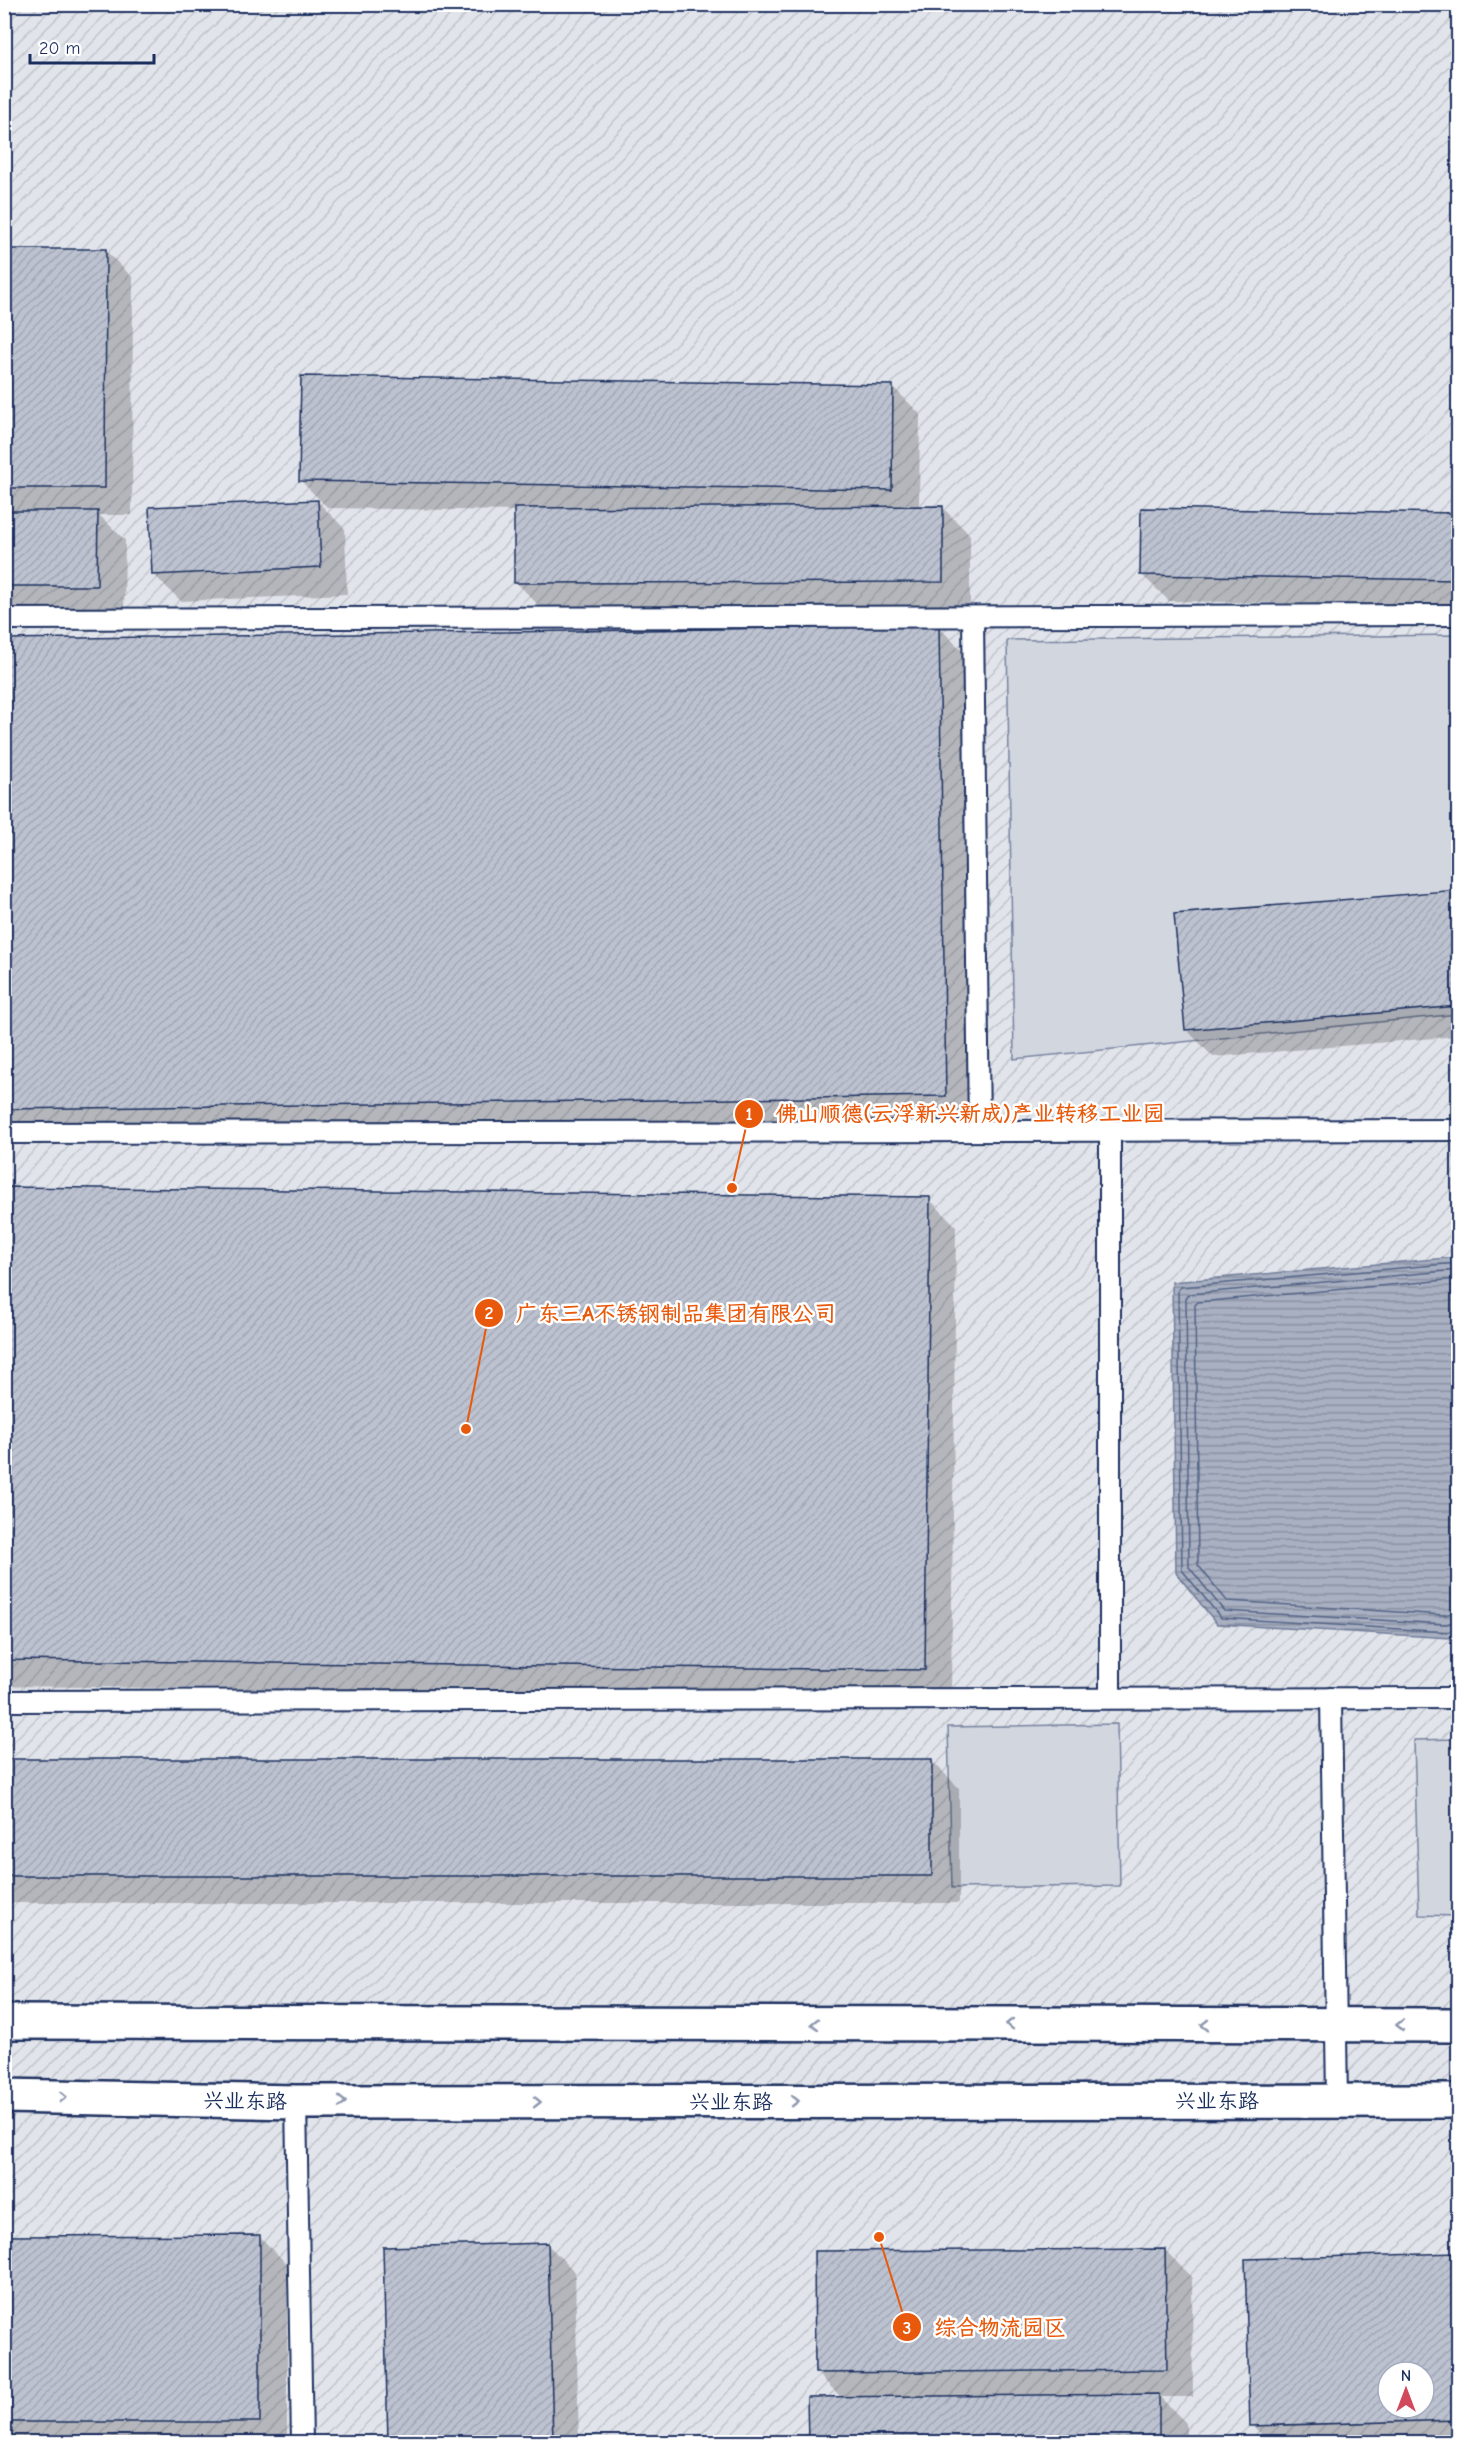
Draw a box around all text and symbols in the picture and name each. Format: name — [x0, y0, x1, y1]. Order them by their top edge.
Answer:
scale bar — [30, 27, 154, 65]
text: 20 m — [39, 38, 80, 59]
callout: 佛山顺德(云浮新兴新成)产业转移工业园 — [734, 1094, 1177, 1134]
text: 佛山顺德(云浮新兴新成)产业转移工业园 — [775, 1101, 1165, 1127]
text: 1 — [745, 1104, 753, 1125]
callout: 广东三A不锈钢制品集团有限公司 — [474, 1293, 848, 1333]
text: 广东三A不锈钢制品集团有限公司 — [516, 1301, 836, 1327]
text: 2 — [485, 1303, 494, 1324]
one-way arrow — [811, 2018, 820, 2030]
one-way arrow — [1006, 2018, 1015, 2030]
one-way arrow — [1201, 2019, 1210, 2031]
one-way arrow — [1396, 2019, 1405, 2031]
street label: 兴业东路 — [203, 2088, 287, 2114]
street label: 兴业东路 — [1175, 2089, 1259, 2113]
street label: 兴业东路 — [689, 2090, 773, 2114]
one-way arrow — [58, 2091, 67, 2103]
one-way arrow — [790, 2095, 799, 2108]
one-way arrow — [337, 2096, 346, 2108]
one-way arrow — [532, 2096, 541, 2108]
callout: 综合物流园区 — [892, 2307, 1078, 2347]
text: 综合物流园区 — [934, 2315, 1066, 2341]
text: 3 — [903, 2318, 911, 2339]
north arrow — [1376, 2360, 1436, 2420]
text: N — [1401, 2367, 1411, 2385]

